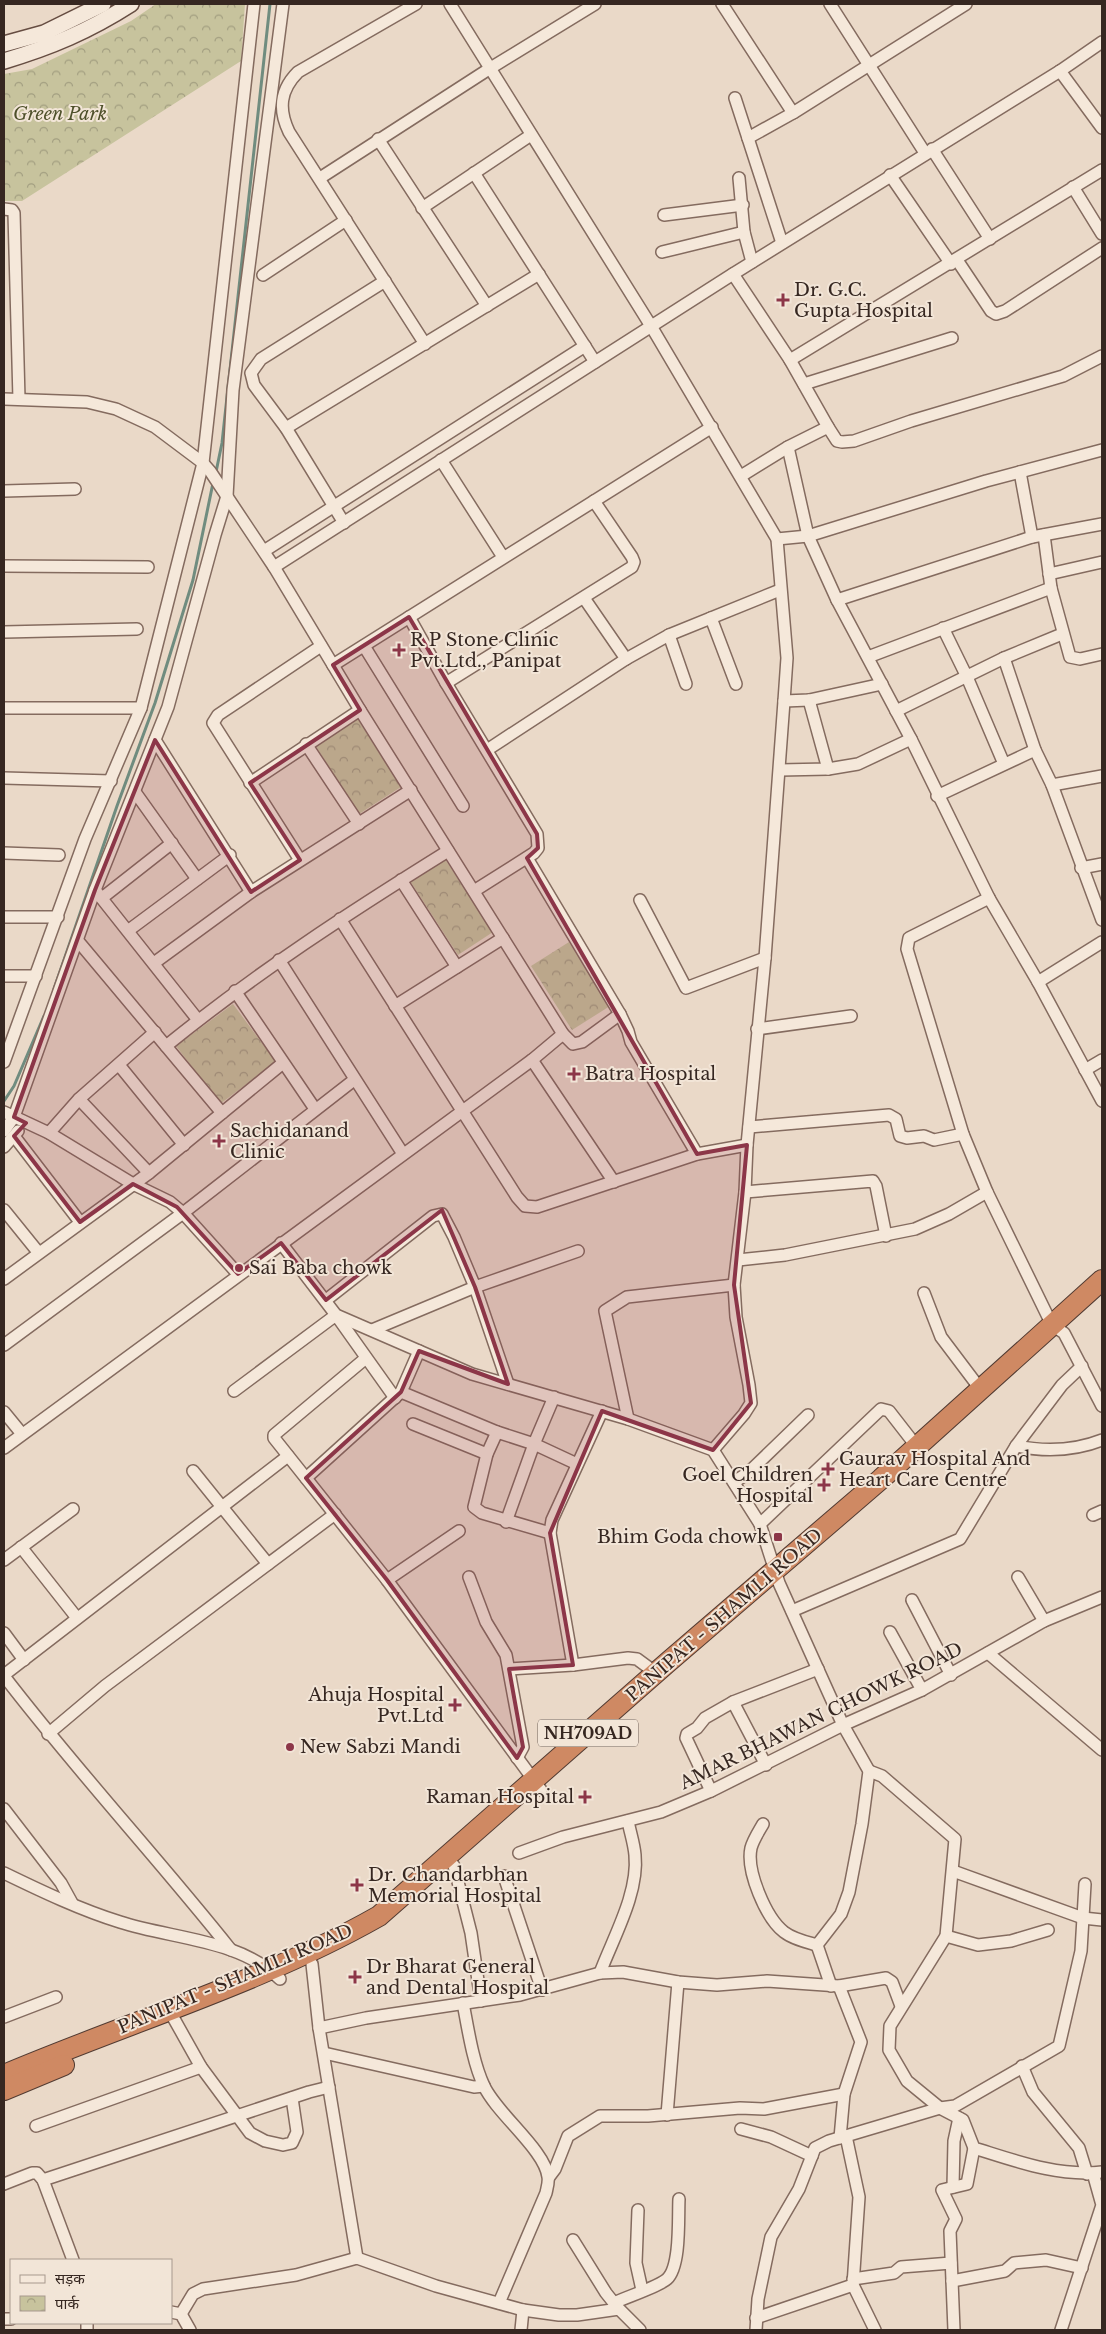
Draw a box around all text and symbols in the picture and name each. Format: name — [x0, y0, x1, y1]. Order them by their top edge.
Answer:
park label: Green Park — [13, 103, 107, 125]
place label: Dr. G.C. Gupta Hospital — [794, 279, 933, 322]
marker: Dr. G.C. Gupta Hospital — [776, 293, 790, 307]
place label: R P Stone Clinic Pvt.Ltd., Panipat — [410, 629, 562, 672]
marker: R P Stone Clinic Pvt.Ltd., Panipat — [392, 643, 406, 657]
place label: Batra Hospital — [585, 1063, 716, 1085]
marker: Batra Hospital — [567, 1067, 581, 1081]
place label: Sachidanand Clinic — [230, 1120, 349, 1163]
marker: Sachidanand Clinic — [212, 1134, 226, 1148]
place label: Sai Baba chowk — [249, 1257, 392, 1279]
marker: Sai Baba chowk — [233, 1262, 245, 1274]
place label: Gaurav Hospital And Heart Care Centre — [839, 1448, 1030, 1491]
marker: Gaurav Hospital And Heart Care Centre — [821, 1462, 835, 1476]
place label: Goel Children Hospital — [682, 1464, 813, 1507]
marker: Goel Children Hospital — [817, 1478, 831, 1492]
street label: PANIPAT - SHAMLI ROAD — [621, 1524, 827, 1706]
place label: Bhim Goda chowk — [597, 1526, 768, 1548]
marker: Bhim Goda chowk — [772, 1531, 784, 1543]
street label: AMAR BHAWAN CHOWK ROAD — [675, 1638, 966, 1795]
place label: Ahuja Hospital Pvt.Ltd — [307, 1684, 444, 1727]
marker: Ahuja Hospital Pvt.Ltd — [448, 1698, 462, 1712]
road number: NH709AD — [538, 1720, 638, 1746]
place label: New Sabzi Mandi — [300, 1736, 461, 1758]
marker: New Sabzi Mandi — [284, 1741, 296, 1753]
place label: Raman Hospital — [426, 1786, 574, 1808]
marker: Raman Hospital — [578, 1790, 592, 1804]
place label: Dr. Chandarbhan Memorial Hospital — [368, 1864, 542, 1907]
marker: Dr. Chandarbhan Memorial Hospital — [350, 1878, 364, 1892]
street label: PANIPAT - SHAMLI ROAD — [114, 1919, 356, 2039]
place label: Dr Bharat General and Dental Hospital — [366, 1956, 549, 1999]
marker: Dr Bharat General and Dental Hospital — [348, 1970, 362, 1984]
legend — [10, 2259, 172, 2324]
text: सड़क — [55, 2269, 85, 2288]
text: पार्क — [55, 2294, 79, 2313]

